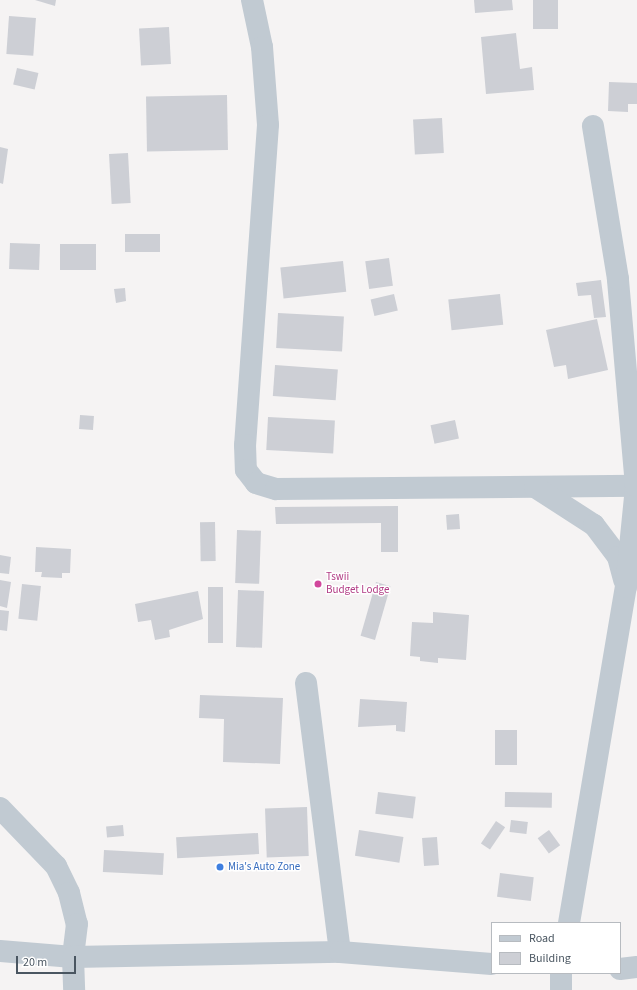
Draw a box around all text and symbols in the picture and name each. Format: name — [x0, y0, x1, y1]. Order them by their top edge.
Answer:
place label: Tswii Budget Lodge — [326, 571, 389, 597]
marker: Tswii Budget Lodge — [313, 579, 323, 589]
place label: Mia's Auto Zone — [228, 860, 300, 874]
marker: Mia's Auto Zone — [215, 862, 225, 872]
legend — [491, 922, 621, 974]
text: Road — [529, 930, 555, 947]
scale bar — [18, 948, 78, 974]
text: Building — [529, 950, 571, 967]
text: 20 m — [23, 954, 47, 971]

